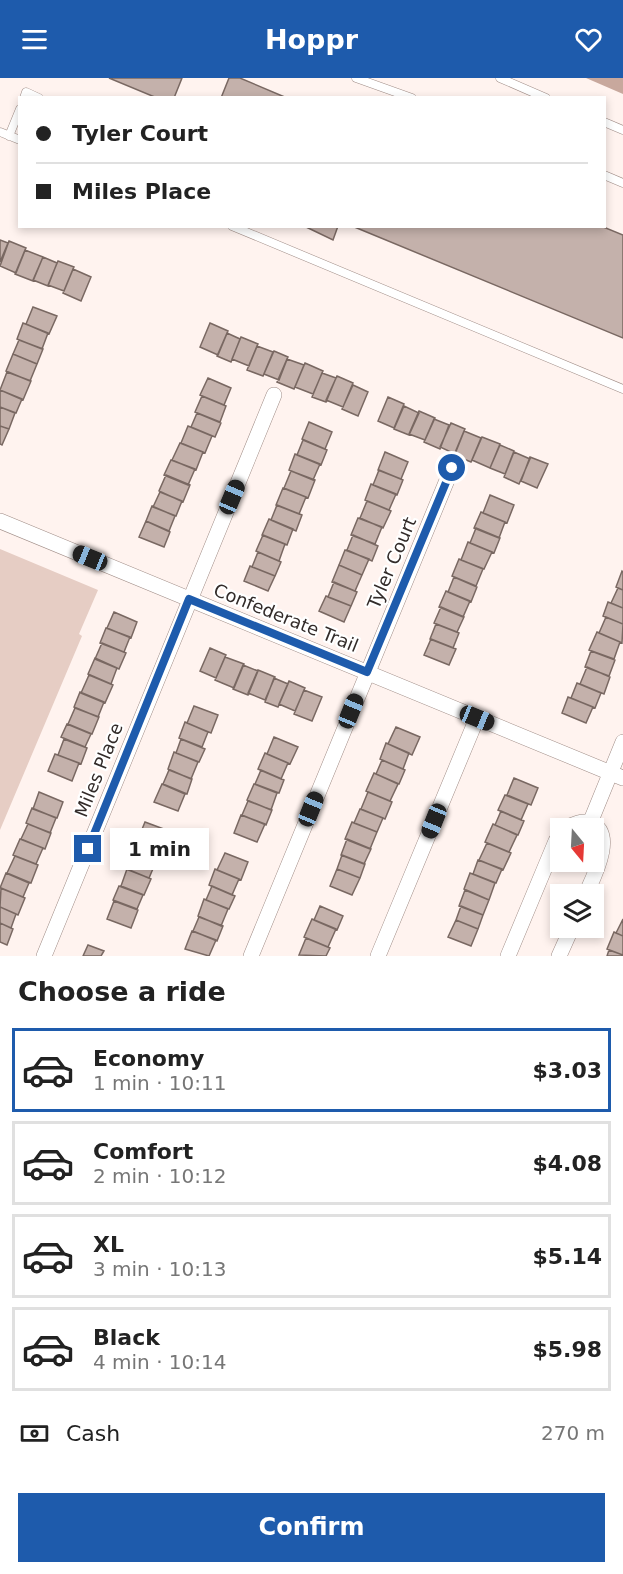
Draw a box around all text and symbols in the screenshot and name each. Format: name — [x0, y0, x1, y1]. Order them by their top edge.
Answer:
icon: menu — [18, 23, 51, 56]
icon: heart — [572, 23, 605, 56]
text: Hoppr — [265, 24, 358, 55]
text: Tyler Court — [72, 121, 208, 146]
text: Miles Place — [72, 179, 211, 204]
route start — [438, 454, 465, 481]
car — [217, 477, 247, 517]
street label: Tyler Court — [362, 514, 420, 613]
car — [70, 543, 110, 573]
street label: Confederate Trail — [211, 579, 361, 656]
car — [336, 691, 366, 731]
car — [457, 703, 497, 733]
street label: Miles Place — [70, 720, 127, 820]
car — [296, 789, 326, 829]
car — [419, 801, 449, 841]
north arrow — [550, 818, 604, 872]
map controls — [550, 818, 604, 938]
callout: 1 min — [109, 828, 208, 870]
route end — [74, 835, 101, 862]
text: 1 min — [128, 837, 191, 861]
button: layers — [550, 884, 604, 938]
text: Choose a ride — [18, 976, 226, 1007]
icon: car — [21, 1043, 75, 1097]
text: Economy — [93, 1046, 204, 1071]
text: $3.03 — [532, 1058, 602, 1083]
text: 1 min · 10:11 — [93, 1071, 227, 1095]
icon: car — [21, 1136, 75, 1190]
text: Comfort — [93, 1139, 193, 1164]
text: $4.08 — [532, 1151, 602, 1176]
text: 2 min · 10:12 — [93, 1164, 227, 1188]
icon: car — [21, 1229, 75, 1283]
text: XL — [93, 1232, 124, 1257]
text: $5.14 — [532, 1244, 602, 1269]
text: 3 min · 10:13 — [93, 1257, 227, 1281]
icon: car — [21, 1322, 75, 1376]
text: Black — [93, 1325, 160, 1350]
text: $5.98 — [532, 1337, 602, 1362]
text: 4 min · 10:14 — [93, 1350, 227, 1374]
icon: cash — [18, 1417, 51, 1450]
text: Cash — [66, 1421, 120, 1446]
text: 270 m — [541, 1421, 605, 1445]
button: Confirm — [18, 1493, 605, 1562]

